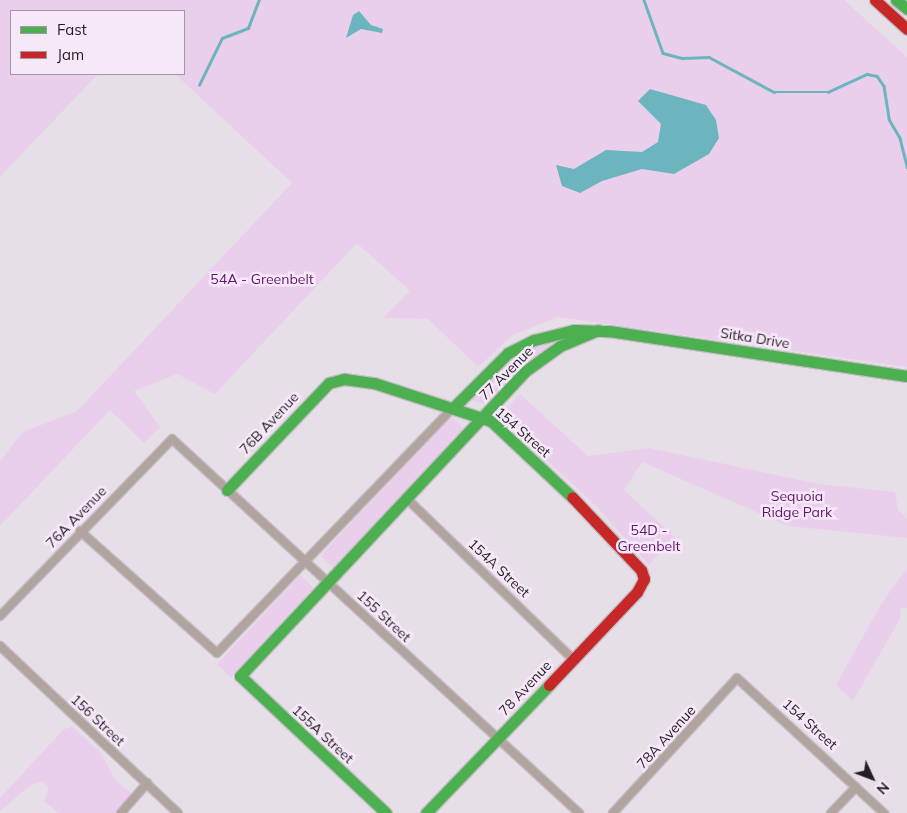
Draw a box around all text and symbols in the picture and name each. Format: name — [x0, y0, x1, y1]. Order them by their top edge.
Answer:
legend — [10, 10, 185, 75]
text: Fast — [57, 20, 87, 39]
text: Jam — [57, 45, 84, 64]
park label: 54A - Greenbelt — [210, 271, 314, 287]
street label: Sitka Drive — [719, 324, 791, 352]
street label: 77 Avenue — [476, 343, 536, 403]
street label: 76B Avenue — [236, 388, 302, 458]
street label: 154 Street — [492, 403, 554, 461]
street label: 76A Avenue — [42, 483, 110, 551]
park label: Sequoia Ridge Park — [762, 488, 832, 520]
park label: 54D - Greenbelt — [618, 522, 680, 554]
street label: 154A Street — [465, 535, 533, 601]
street label: 155 Street — [354, 587, 414, 645]
street label: 78 Avenue — [495, 657, 555, 719]
street label: 156 Street — [68, 691, 128, 749]
street label: 154 Street — [779, 695, 841, 753]
street label: 155A Street — [289, 701, 357, 767]
street label: 78A Avenue — [633, 702, 699, 772]
north arrow — [847, 753, 897, 803]
text: N — [873, 778, 893, 798]

